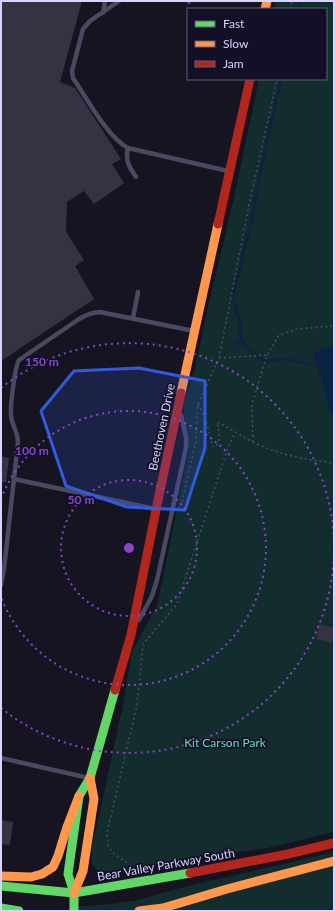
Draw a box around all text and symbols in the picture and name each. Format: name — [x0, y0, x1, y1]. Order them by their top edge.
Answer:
legend — [187, 8, 327, 80]
text: Fast — [223, 16, 245, 31]
text: Slow — [223, 36, 249, 51]
text: Jam — [223, 56, 244, 71]
text: 150 m — [25, 354, 59, 369]
street label: Beethoven Drive — [145, 382, 178, 472]
text: 100 m — [15, 443, 49, 458]
text: 50 m — [68, 492, 94, 507]
centre of rings — [122, 541, 136, 555]
park label: Kit Carson Park — [184, 735, 267, 750]
street label: Bear Valley Parkway South — [96, 845, 236, 884]

